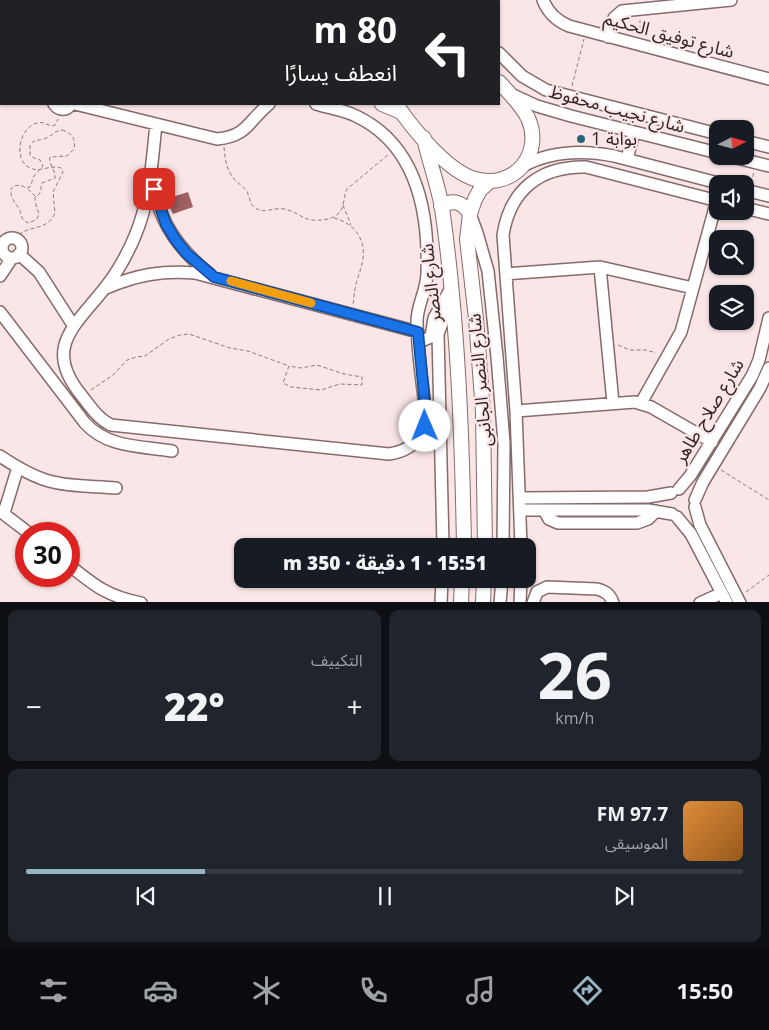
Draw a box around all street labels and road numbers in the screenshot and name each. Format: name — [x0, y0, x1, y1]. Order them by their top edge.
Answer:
street label: شارع توفيق الحكيم — [601, 5, 737, 66]
street label: شارع نجيب محفوظ — [546, 78, 688, 141]
street label: شارع النصر — [414, 242, 449, 325]
street label: شارع النصر الجانبى — [461, 312, 500, 448]
street label: شارع صلاح طاهر — [667, 354, 751, 470]

